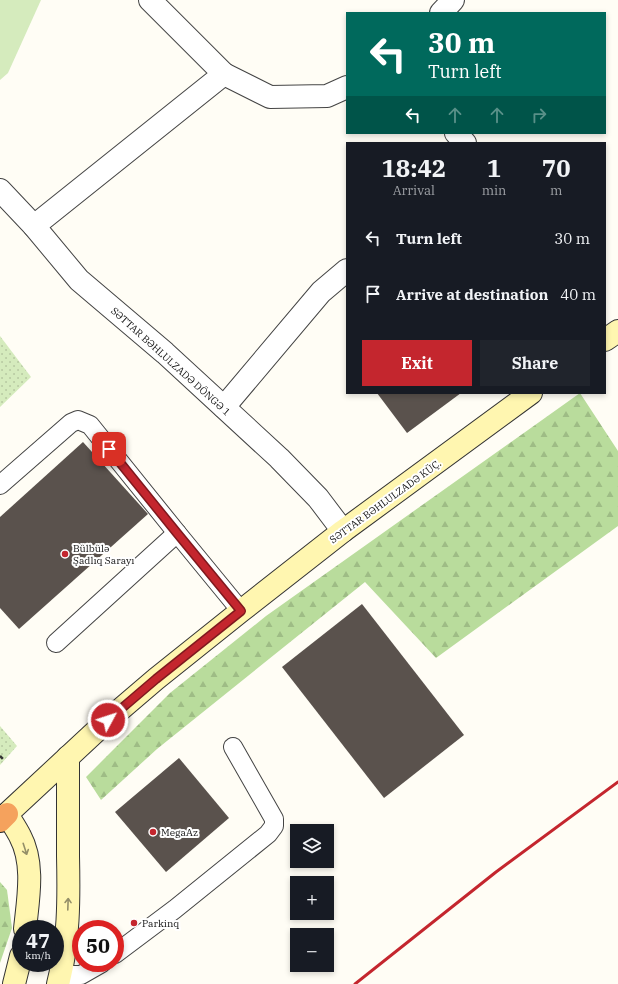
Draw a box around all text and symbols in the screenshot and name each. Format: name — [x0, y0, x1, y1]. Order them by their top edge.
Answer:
text: 30 m — [428, 24, 495, 61]
icon: left — [362, 28, 414, 80]
text: Turn left — [428, 60, 502, 83]
icon: left — [402, 104, 424, 126]
icon: ahead — [444, 104, 466, 126]
icon: ahead — [486, 104, 508, 126]
icon: right — [528, 104, 550, 126]
text: 18:42 — [381, 152, 446, 184]
text: 1 — [487, 152, 501, 184]
text: 70 — [542, 152, 571, 184]
text: Arrival — [393, 182, 435, 199]
text: min — [482, 182, 506, 199]
text: m — [550, 182, 562, 199]
icon: left — [362, 227, 384, 249]
text: Turn left — [396, 229, 462, 248]
text: 30 m — [554, 229, 590, 248]
icon: arrive — [362, 283, 384, 305]
text: Arrive at destination — [396, 285, 548, 304]
text: 40 m — [560, 285, 596, 304]
street label: SƏTTAR BƏHLULZADƏ DÖNGƏ 1 — [108, 304, 233, 418]
button: Exit — [362, 340, 472, 386]
button: Share — [480, 340, 590, 386]
pin — [92, 432, 126, 466]
icon: arrive — [98, 438, 120, 460]
street label: SƏTTAR BƏHLULZADƏ KÜÇ. — [327, 457, 444, 546]
place label: Bülbülə Şadlıq Sarayı — [73, 542, 135, 567]
marker: Bülbülə Şadlıq Sarayı — [60, 549, 70, 559]
position arrow — [87, 699, 129, 741]
map controls — [290, 824, 334, 972]
button: layers — [290, 824, 334, 868]
place label: MegaAz — [161, 826, 198, 839]
marker: MegaAz — [148, 827, 158, 837]
one-way arrow — [21, 842, 29, 854]
button: + — [290, 876, 334, 920]
one-way arrow — [64, 898, 72, 911]
place label: Parkinq — [142, 917, 179, 930]
marker: Parkinq — [129, 918, 139, 928]
speed limit sign: 50 — [72, 920, 124, 972]
text: 47 — [26, 927, 50, 954]
button: − — [290, 928, 334, 972]
text: km/h — [25, 949, 51, 962]

